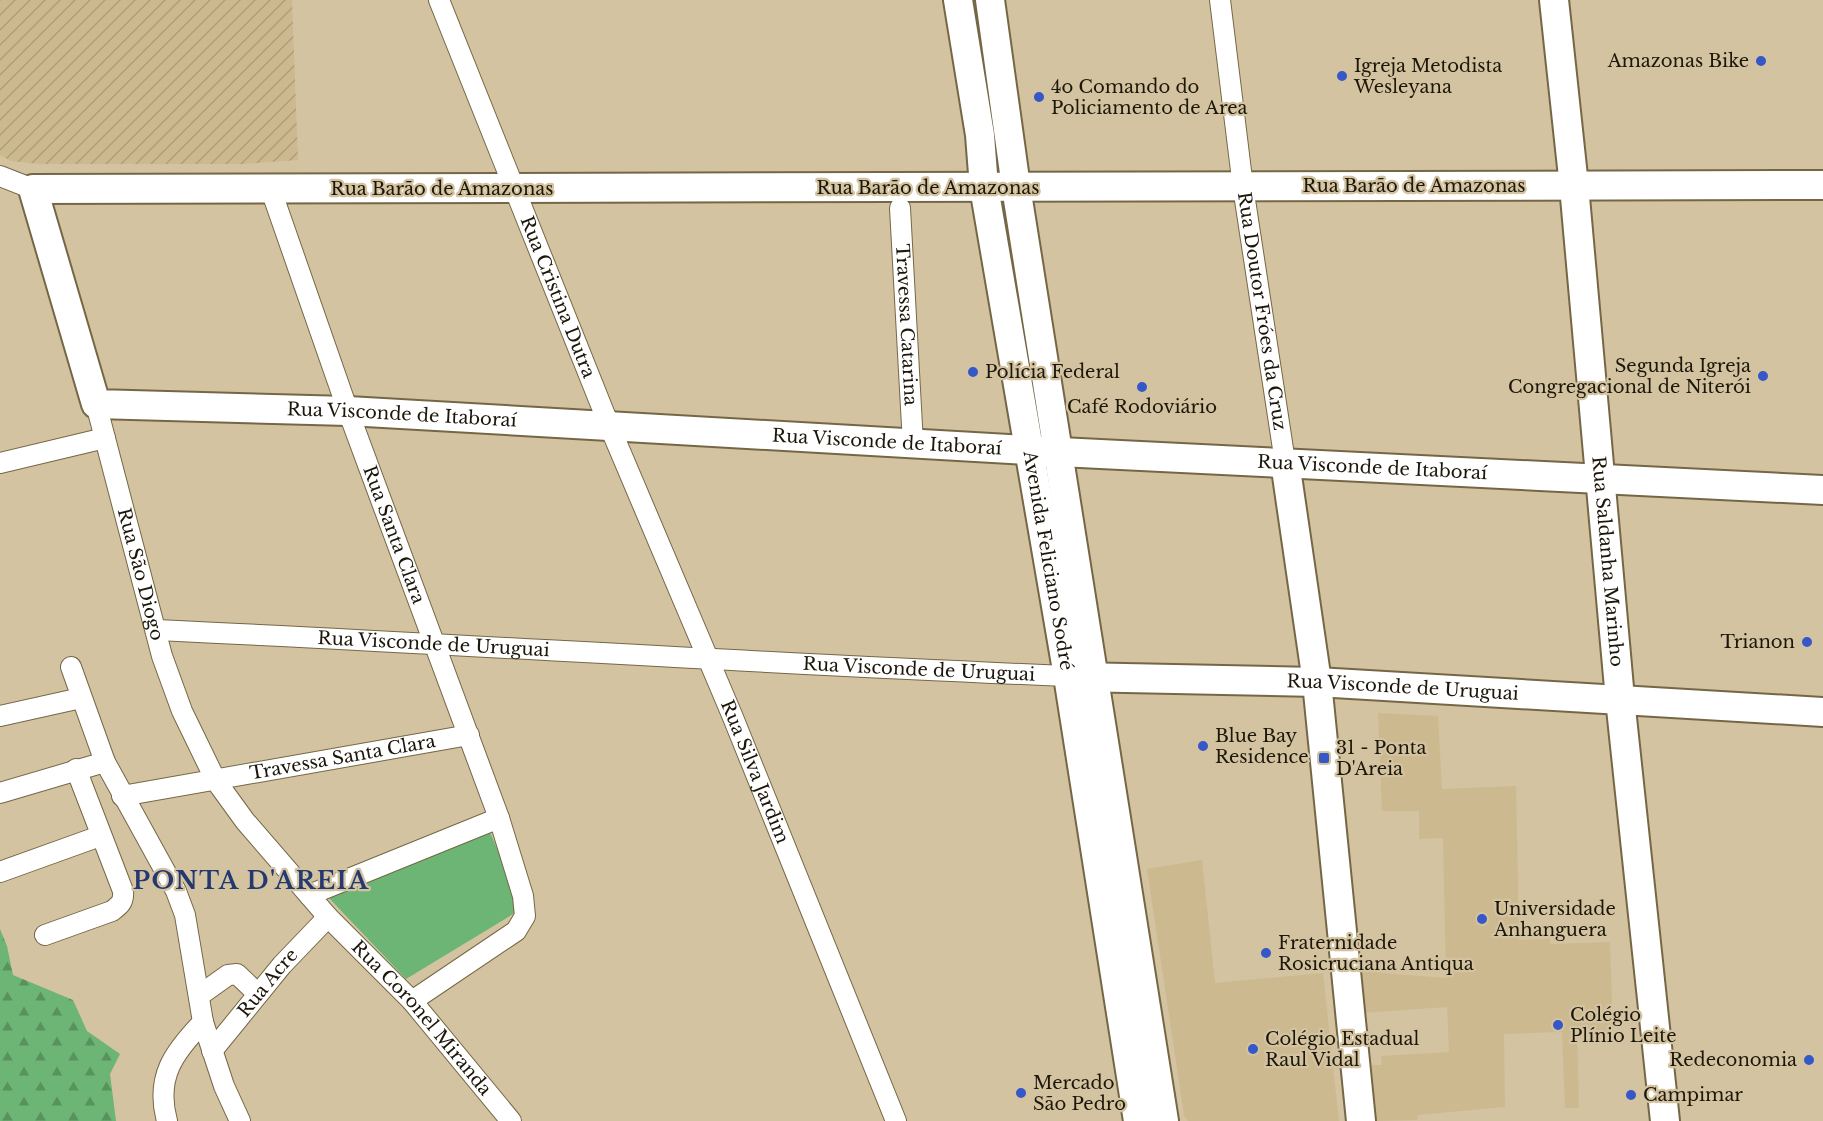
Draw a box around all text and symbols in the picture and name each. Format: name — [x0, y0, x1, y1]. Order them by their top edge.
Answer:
place label: Amazonas Bike — [1607, 50, 1749, 72]
marker: Amazonas Bike — [1754, 54, 1768, 68]
place label: Igreja Metodista Wesleyana — [1353, 55, 1502, 98]
marker: Igreja Metodista Wesleyana — [1335, 69, 1349, 83]
place label: 4o Comando do Policiamento de Area — [1051, 76, 1248, 119]
marker: 4o Comando do Policiamento de Area — [1032, 90, 1046, 104]
street label: Rua Barão de Amazonas — [1303, 175, 1525, 197]
street label: Rua Barão de Amazonas — [817, 177, 1039, 199]
street label: Rua Barão de Amazonas — [331, 178, 553, 200]
street label: Rua Doutor Fróes da Cruz — [1233, 190, 1291, 432]
street label: Rua Cristina Dutra — [516, 213, 600, 381]
street label: Travessa Catarina — [891, 243, 922, 406]
place label: Segunda Igreja Congregacional de Niterói — [1508, 355, 1751, 398]
place label: Polícia Federal — [985, 361, 1120, 383]
marker: Polícia Federal — [966, 365, 980, 379]
marker: Segunda Igreja Congregacional de Niterói — [1756, 369, 1770, 383]
marker: Café Rodoviário — [1135, 380, 1149, 394]
place label: Café Rodoviário — [1067, 396, 1217, 418]
street label: Rua Visconde de Itaboraí — [286, 398, 518, 432]
street label: Rua Visconde de Itaboraí — [771, 424, 1003, 460]
street label: Avenida Feliciano Sodré — [1018, 448, 1078, 672]
street label: Rua Visconde de Itaboraí — [1257, 451, 1489, 484]
street label: Rua Saldanha Marinho — [1587, 455, 1628, 668]
street label: Rua Santa Clara — [358, 463, 430, 607]
street label: Rua São Diogo — [113, 506, 168, 643]
street label: Rua Visconde de Uruguai — [317, 627, 550, 661]
place label: Trianon — [1721, 631, 1795, 653]
marker: Trianon — [1800, 635, 1814, 649]
street label: Rua Visconde de Uruguai — [802, 653, 1036, 686]
street label: Rua Visconde de Uruguai — [1286, 670, 1519, 705]
street label: Rua Silva Jardim — [716, 697, 794, 847]
place label: Blue Bay Residence — [1215, 725, 1309, 768]
street label: Travessa Santa Clara — [248, 730, 437, 784]
place label: 31 - Ponta D'Areia — [1336, 737, 1427, 780]
marker: Blue Bay Residence — [1196, 739, 1210, 753]
marker: 31 - Ponta D'Areia — [1317, 751, 1331, 765]
district label: PONTA D'AREIA — [133, 866, 369, 895]
place label: Universidade Anhanguera — [1493, 898, 1616, 941]
marker: Universidade Anhanguera — [1475, 912, 1489, 926]
place label: Fraternidade Rosicruciana Antiqua — [1278, 932, 1474, 975]
street label: Rua Coronel Miranda — [347, 936, 496, 1100]
street label: Rua Acre — [233, 944, 303, 1022]
marker: Fraternidade Rosicruciana Antiqua — [1259, 946, 1273, 960]
place label: Colégio Plínio Leite — [1570, 1004, 1677, 1047]
marker: Colégio Plínio Leite — [1551, 1018, 1565, 1032]
place label: Colégio Estadual Raul Vidal — [1265, 1028, 1419, 1071]
marker: Colégio Estadual Raul Vidal — [1246, 1042, 1260, 1056]
place label: Redeconomia — [1669, 1049, 1797, 1071]
marker: Redeconomia — [1802, 1053, 1816, 1067]
place label: Mercado São Pedro — [1033, 1072, 1126, 1115]
place label: Campimar — [1643, 1084, 1743, 1106]
marker: Mercado São Pedro — [1014, 1086, 1028, 1100]
marker: Campimar — [1624, 1088, 1638, 1102]

